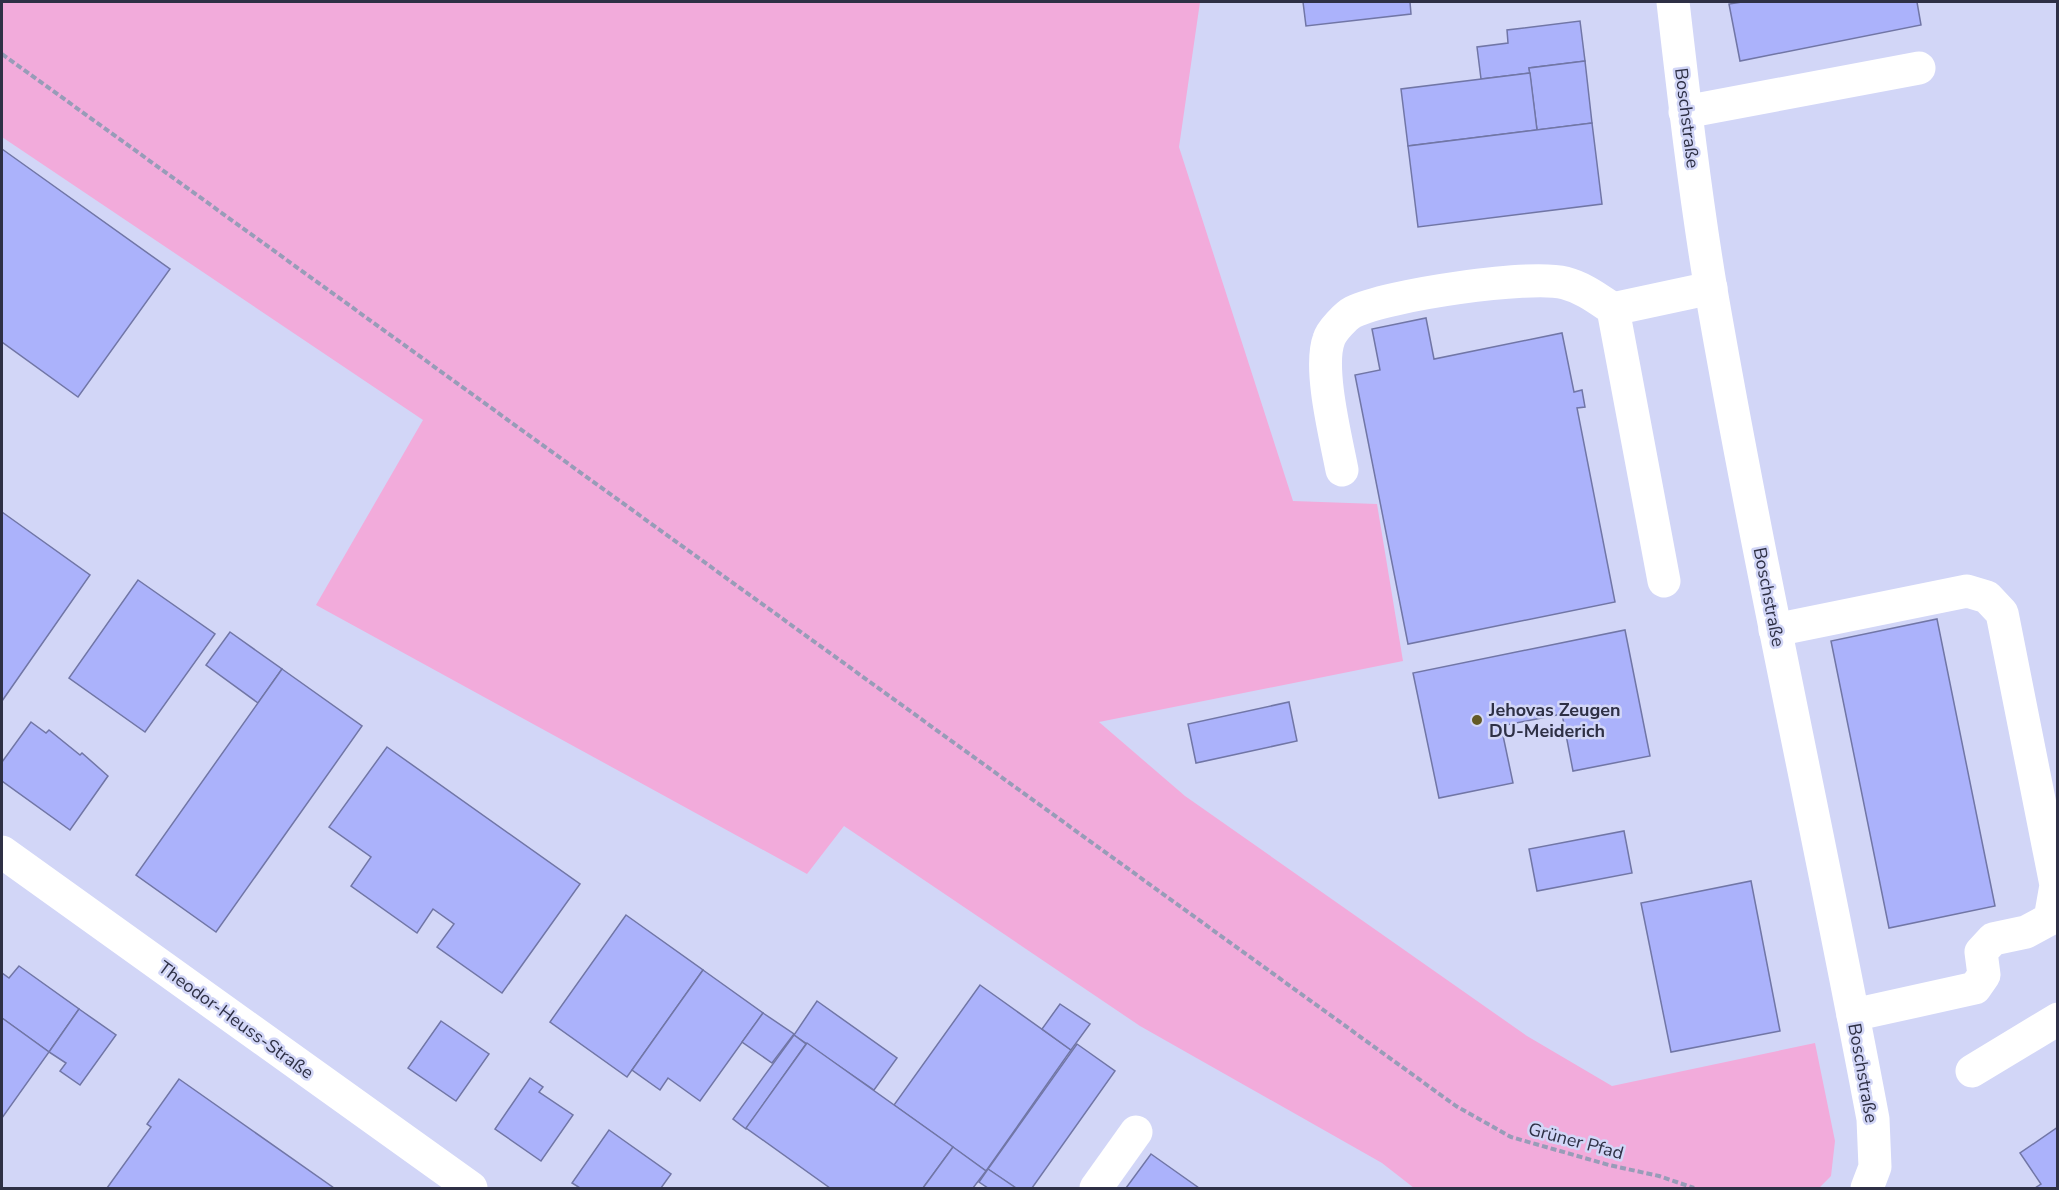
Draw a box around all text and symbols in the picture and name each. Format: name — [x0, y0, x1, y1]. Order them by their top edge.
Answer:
street label: Boschstraße — [1669, 67, 1705, 169]
street label: Boschstraße — [1748, 545, 1790, 649]
place label: Jehovas Zeugen DU-Meiderich — [1488, 698, 1621, 743]
marker: Jehovas Zeugen DU-Meiderich — [1470, 713, 1484, 727]
street label: Theodor-Heuss-Straße — [153, 955, 319, 1085]
street label: Boschstraße — [1842, 1021, 1884, 1125]
street label: Grüner Pfad — [1526, 1117, 1626, 1165]

